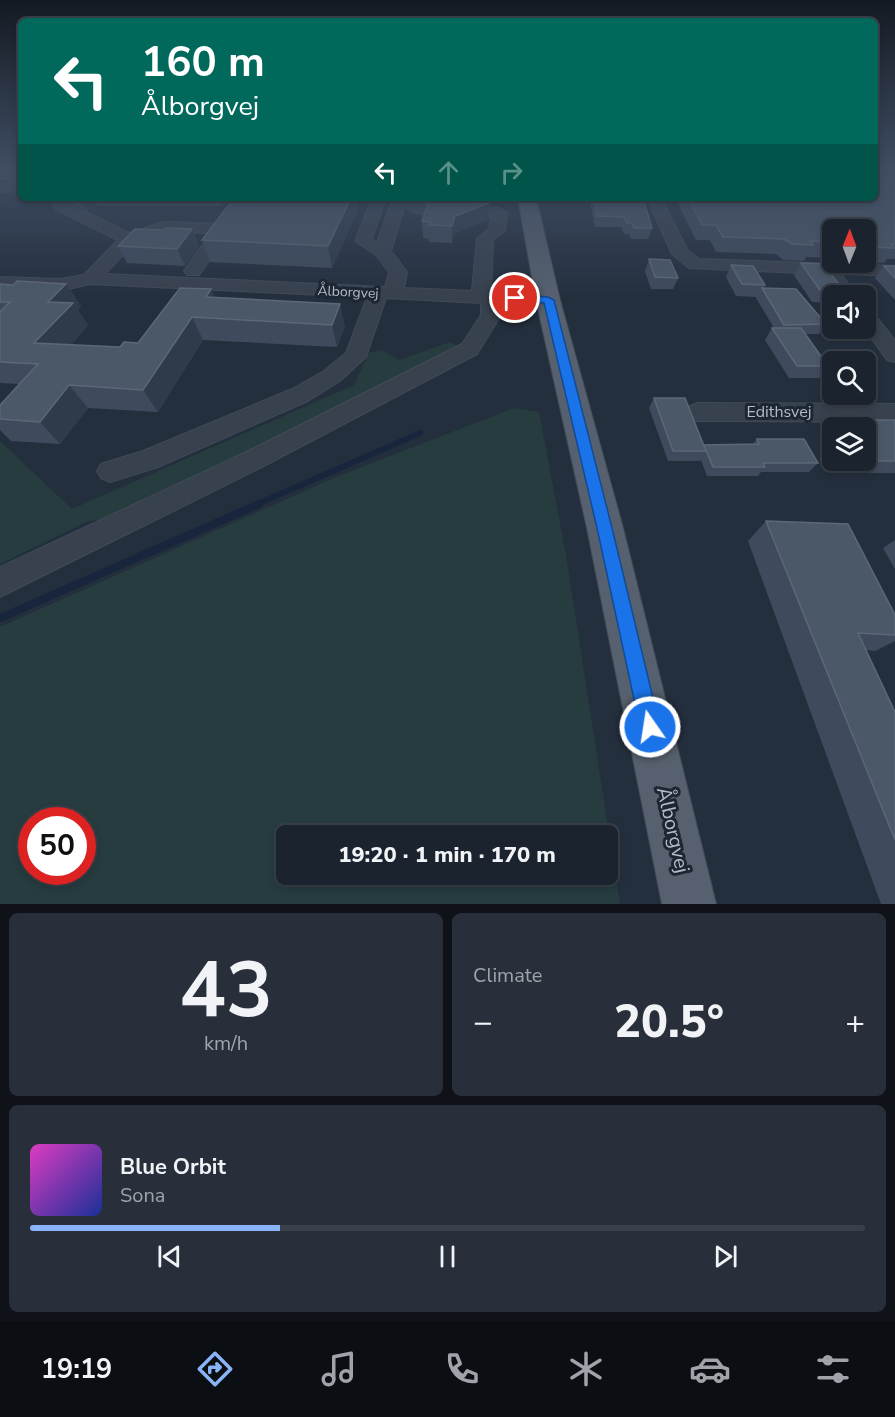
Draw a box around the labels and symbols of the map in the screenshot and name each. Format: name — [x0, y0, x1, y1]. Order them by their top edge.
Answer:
north arrow — [822, 219, 876, 273]
pin — [489, 272, 540, 323]
street label: Ålborgvej — [317, 281, 379, 303]
street label: Edithsvej — [747, 401, 811, 423]
position arrow — [618, 695, 682, 759]
street label: Ålborgvej — [650, 784, 696, 876]
speed limit sign: 50 — [18, 807, 96, 885]

